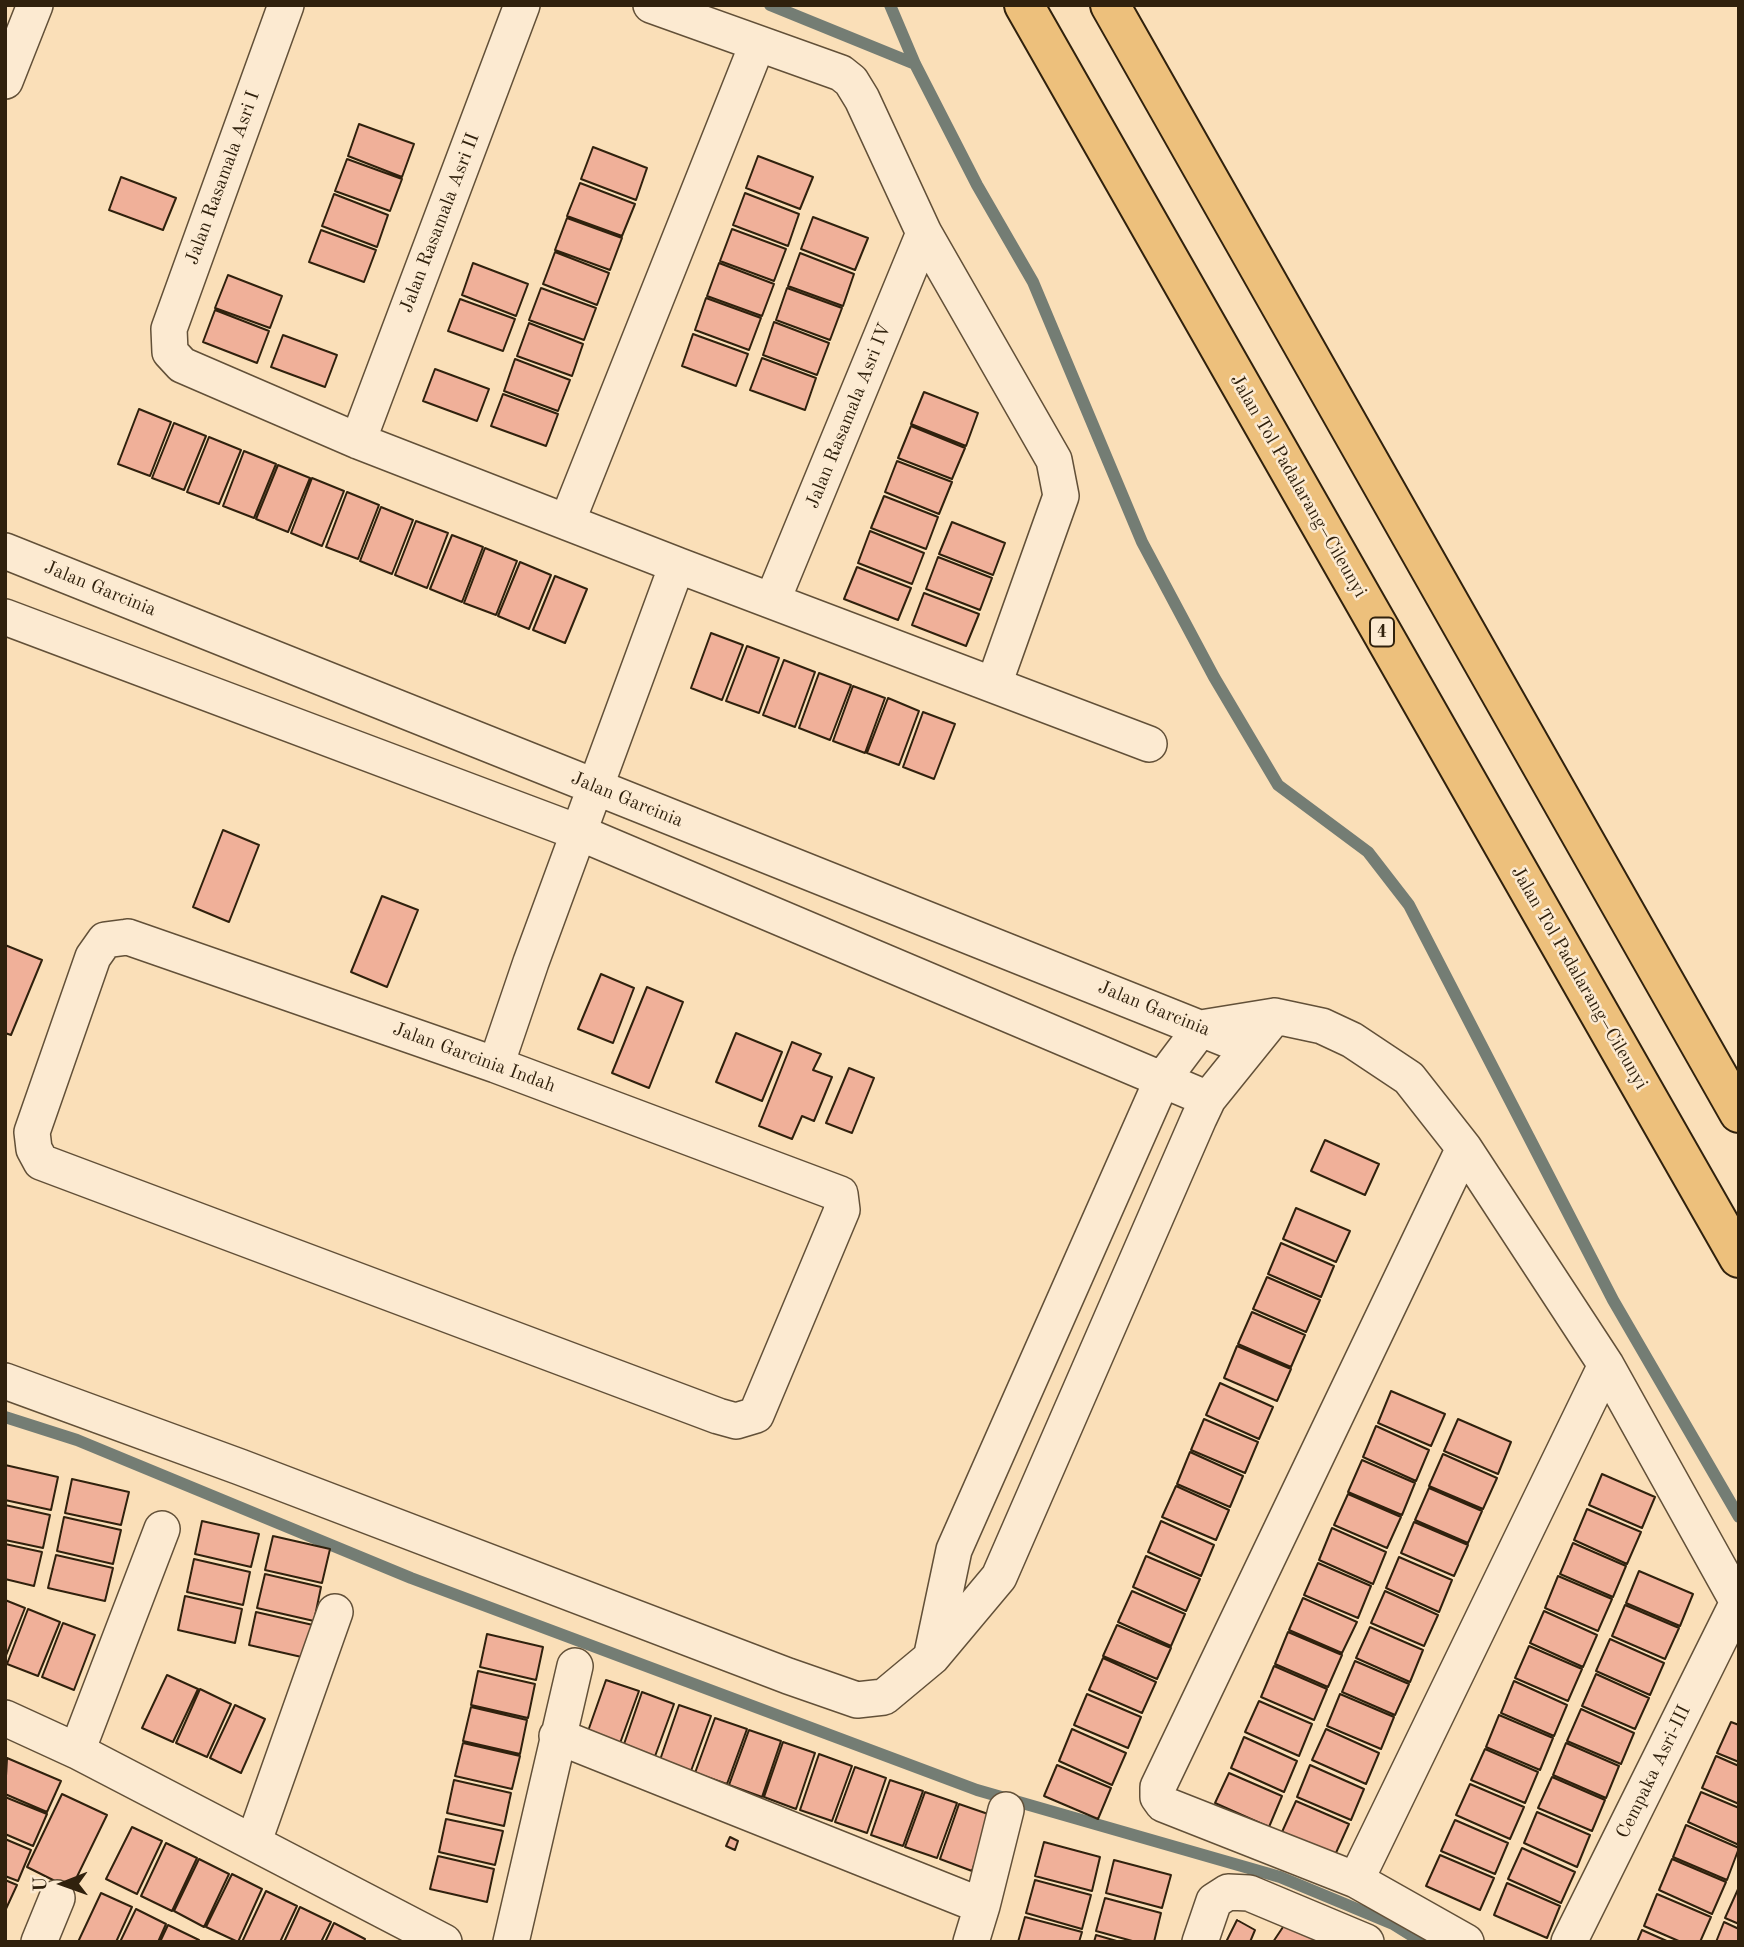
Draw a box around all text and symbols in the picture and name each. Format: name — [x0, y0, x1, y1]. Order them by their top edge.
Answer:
street label: Jalan Rasamala Asri I — [181, 88, 265, 268]
street label: Jalan Rasamala Asri II — [395, 130, 485, 316]
street label: Jalan Rasamala Asri IV — [801, 320, 897, 512]
street label: Jalan Tol Padalarang–Cileunyi — [1225, 370, 1371, 602]
street label: Jalan Garcinia — [41, 556, 159, 622]
road number: 4 — [1370, 618, 1394, 646]
street label: Jalan Garcinia — [568, 767, 686, 833]
street label: Jalan Tol Padalarang–Cileunyi — [1506, 862, 1652, 1094]
street label: Jalan Garcinia — [1095, 976, 1213, 1042]
street label: Jalan Garcinia Indah — [390, 1018, 558, 1098]
street label: Cempaka Asri-III — [1612, 1702, 1696, 1842]
north arrow — [28, 1849, 98, 1919]
text: U — [32, 1877, 51, 1892]

